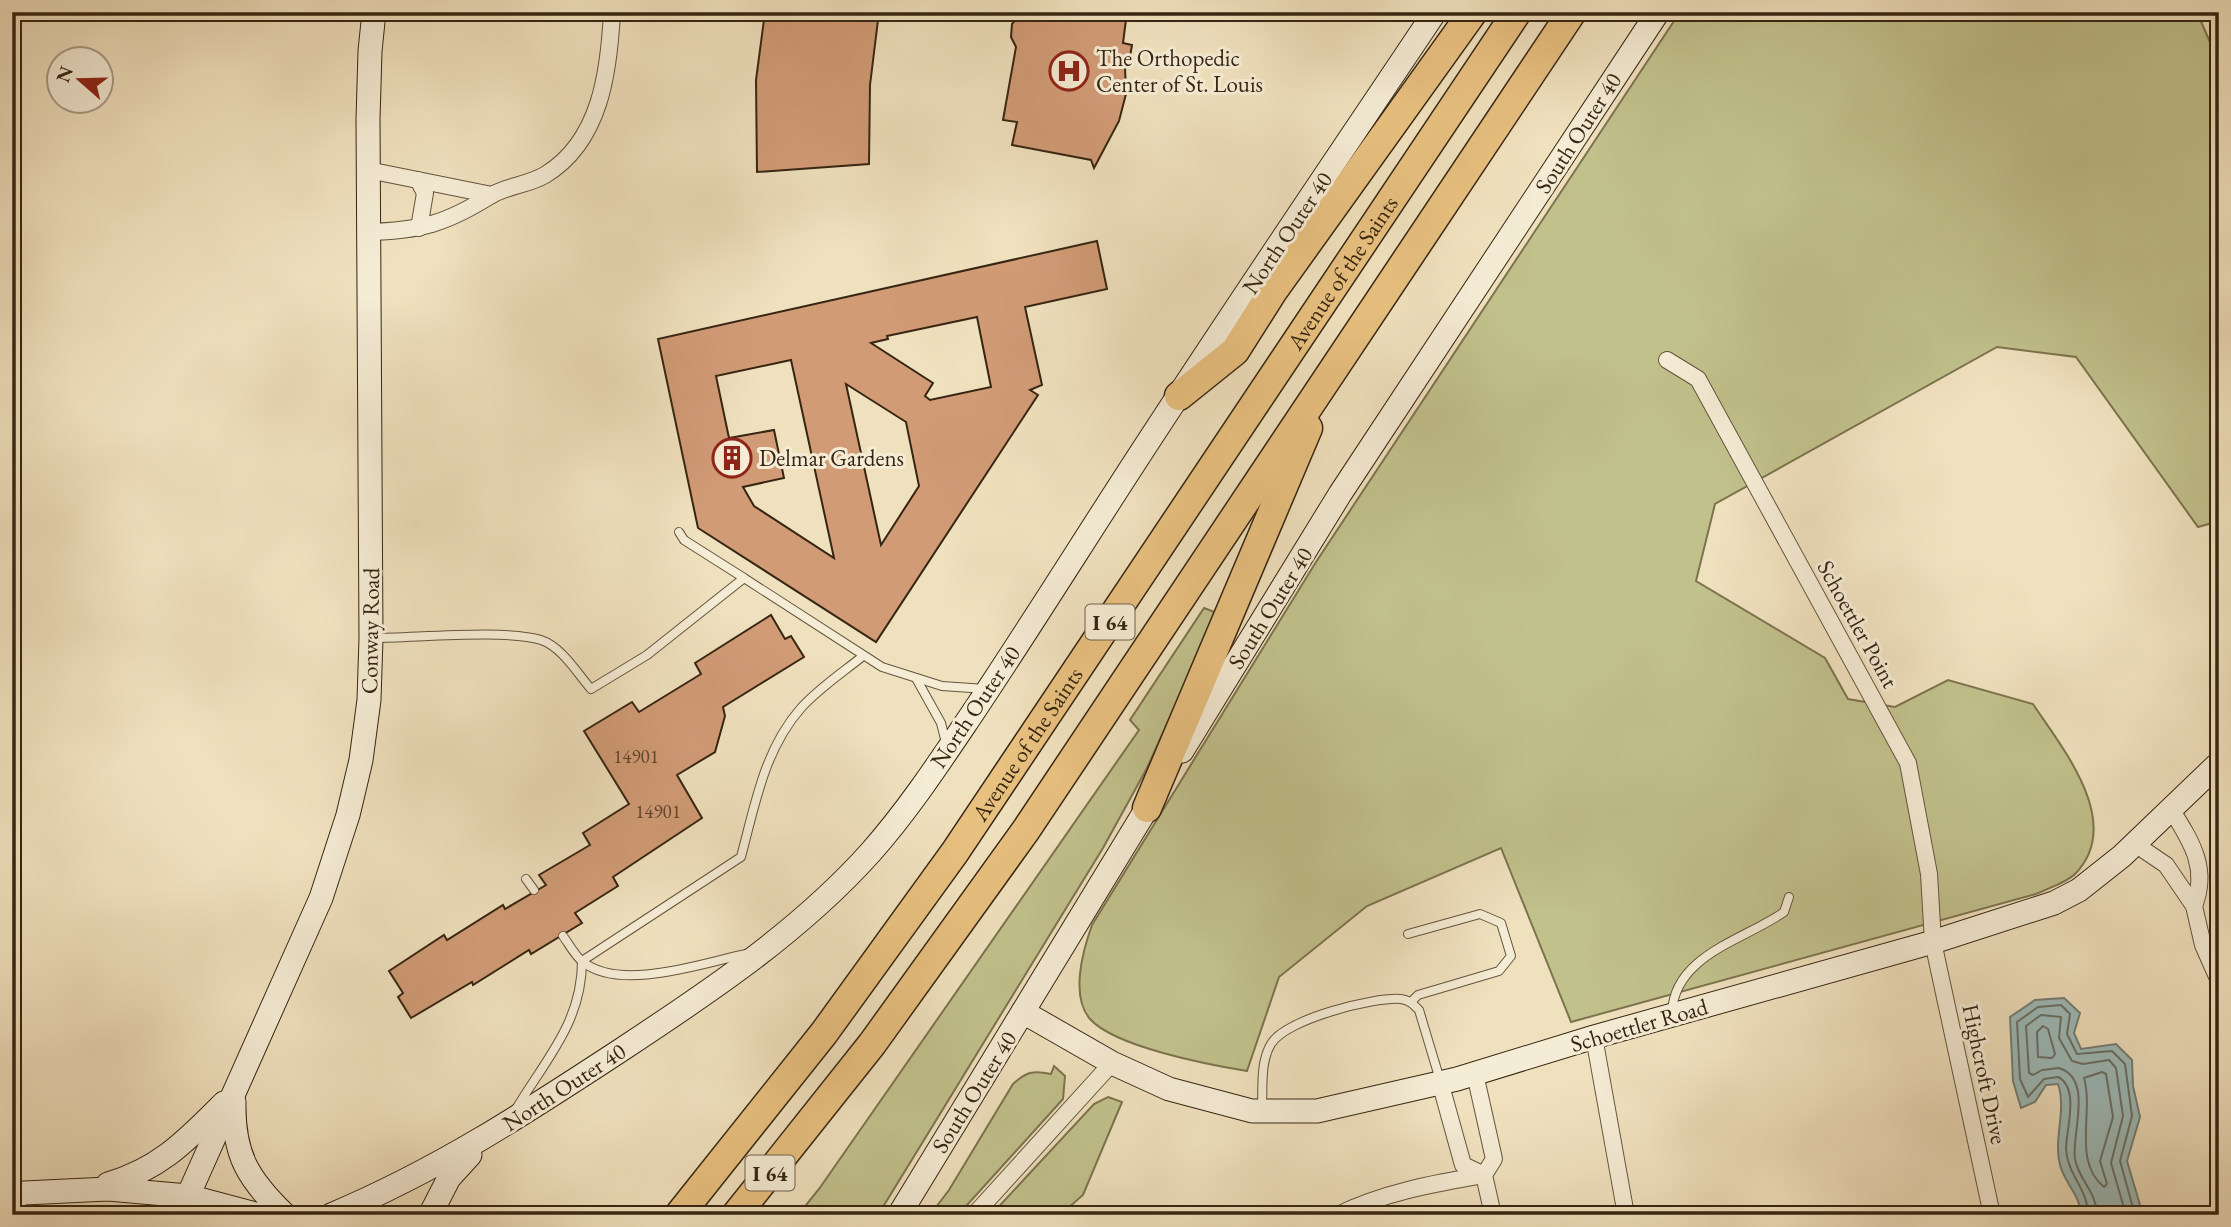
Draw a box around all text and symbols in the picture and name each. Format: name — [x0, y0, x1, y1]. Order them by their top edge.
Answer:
place label: The Orthopedic Center of St. Louis — [1096, 43, 1263, 99]
north arrow — [46, 46, 116, 116]
hospital icon: The Orthopedic Center of St. Louis — [1048, 50, 1090, 92]
text: N — [50, 62, 79, 86]
street label: South Outer 40 — [1528, 67, 1628, 199]
street label: North Outer 40 — [1235, 166, 1339, 300]
street label: Avenue of the Saints — [1280, 190, 1405, 356]
building icon: Delmar Gardens — [711, 437, 753, 479]
place label: Delmar Gardens — [759, 443, 904, 473]
street label: South Outer 40 — [1221, 541, 1319, 675]
street label: Schoettler Point — [1811, 555, 1906, 694]
street label: Conway Road — [354, 567, 386, 694]
road number: I 64 — [1086, 604, 1134, 640]
street label: North Outer 40 — [923, 640, 1027, 774]
street label: Avenue of the Saints — [964, 661, 1089, 828]
house number: 14901 — [613, 744, 659, 769]
house number: 14901 — [635, 799, 681, 824]
street label: Schoettler Road — [1567, 991, 1712, 1059]
street label: Highcroft Drive — [1956, 1001, 2014, 1147]
street label: South Outer 40 — [925, 1025, 1023, 1159]
street label: North Outer 40 — [497, 1036, 631, 1138]
road number: I 64 — [746, 1156, 794, 1190]

